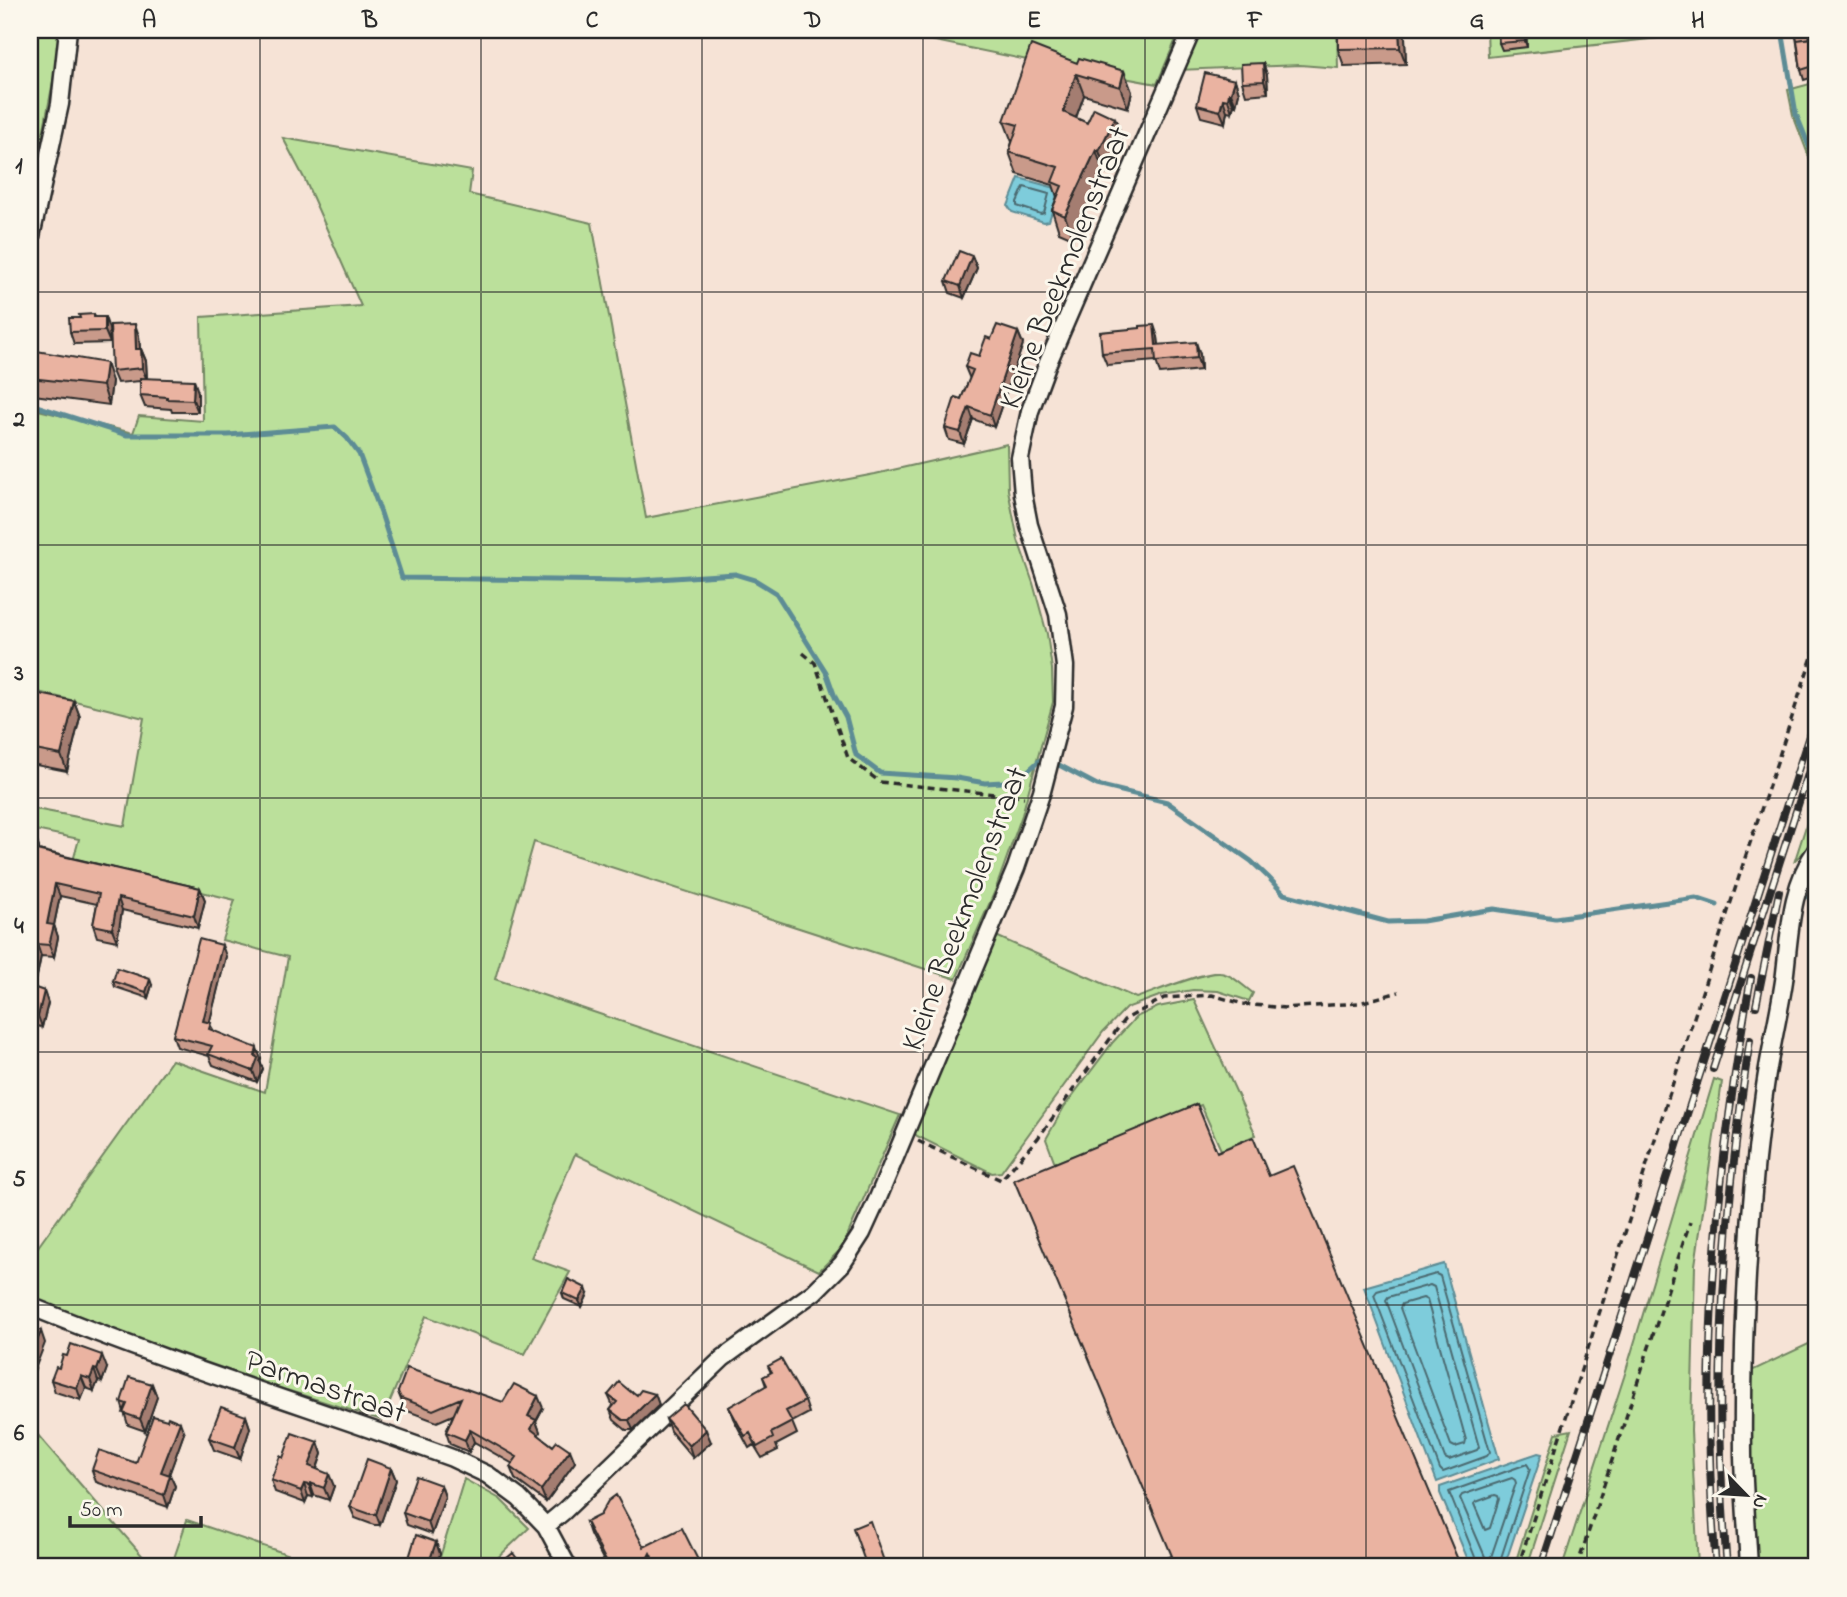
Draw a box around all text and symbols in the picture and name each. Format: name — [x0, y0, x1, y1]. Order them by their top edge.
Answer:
text: A — [142, 5, 156, 38]
text: B — [361, 5, 378, 38]
text: C — [586, 5, 599, 38]
text: D — [804, 5, 821, 38]
text: E — [1027, 5, 1041, 38]
text: F — [1247, 5, 1263, 38]
text: G — [1470, 5, 1484, 38]
text: H — [1691, 5, 1705, 38]
street label: Kleine Beekmolenstraat — [988, 119, 1145, 417]
text: 1 — [15, 151, 23, 184]
text: 2 — [12, 404, 25, 437]
text: 3 — [13, 658, 24, 691]
street label: Kleine Beekmolenstraat — [890, 760, 1042, 1058]
text: 4 — [14, 911, 24, 944]
text: 5 — [12, 1164, 26, 1197]
street label: Parmastraat — [238, 1339, 412, 1438]
text: 6 — [14, 1418, 25, 1451]
north arrow — [1710, 1460, 1780, 1530]
scale bar — [70, 1485, 201, 1529]
text: N — [1744, 1490, 1774, 1513]
text: 50 m — [80, 1496, 123, 1526]

